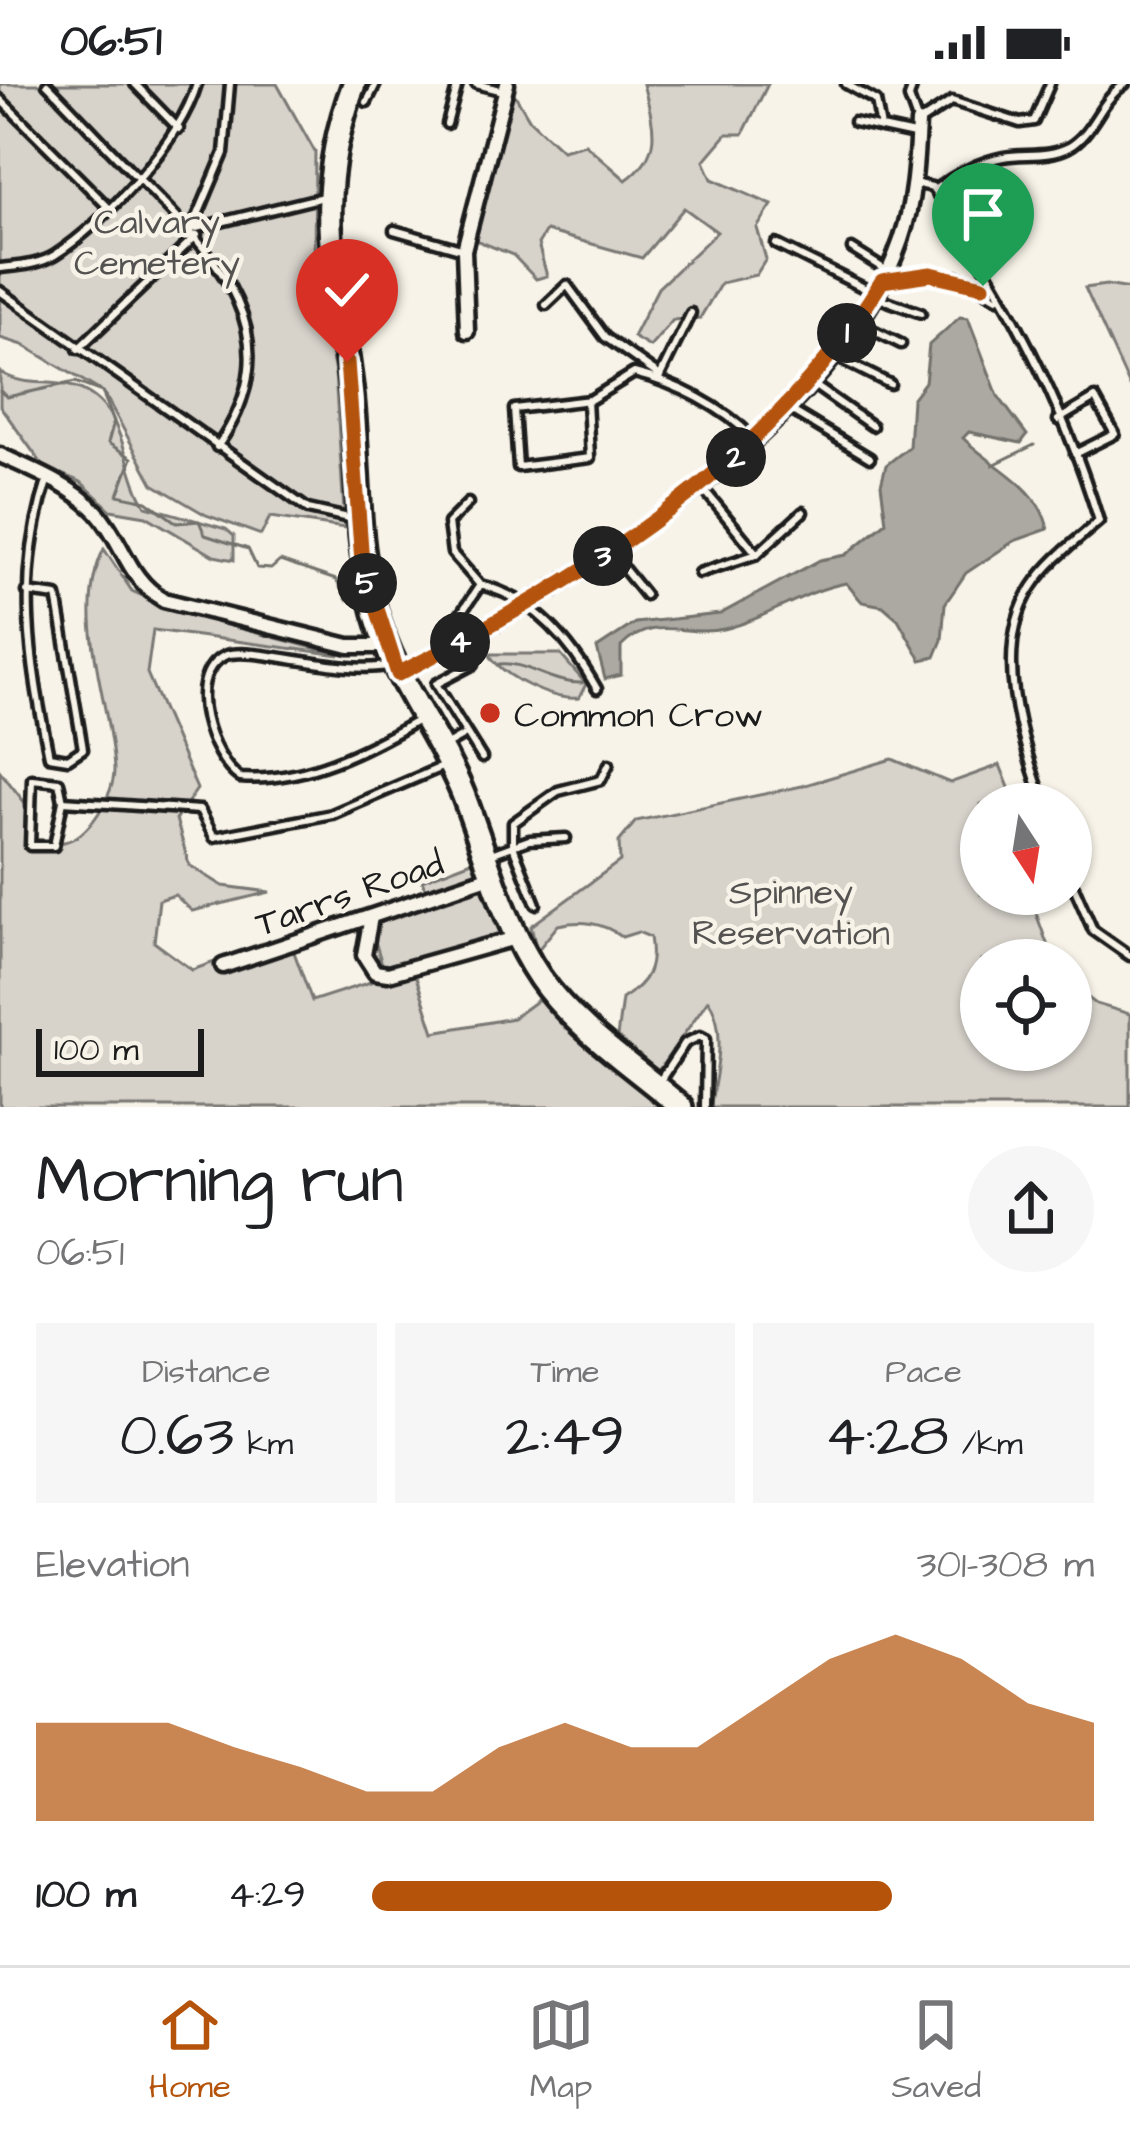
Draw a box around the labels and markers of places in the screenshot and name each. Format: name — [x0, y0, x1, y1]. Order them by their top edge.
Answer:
pin — [932, 163, 1034, 286]
pin — [296, 239, 398, 362]
pin: 1 — [817, 303, 877, 363]
pin: 2 — [706, 427, 766, 487]
pin: 3 — [573, 526, 633, 586]
pin: 5 — [337, 553, 397, 613]
pin: 4 — [430, 612, 490, 672]
place label: Common Crow — [514, 690, 763, 741]
marker: Common Crow — [477, 700, 503, 726]

